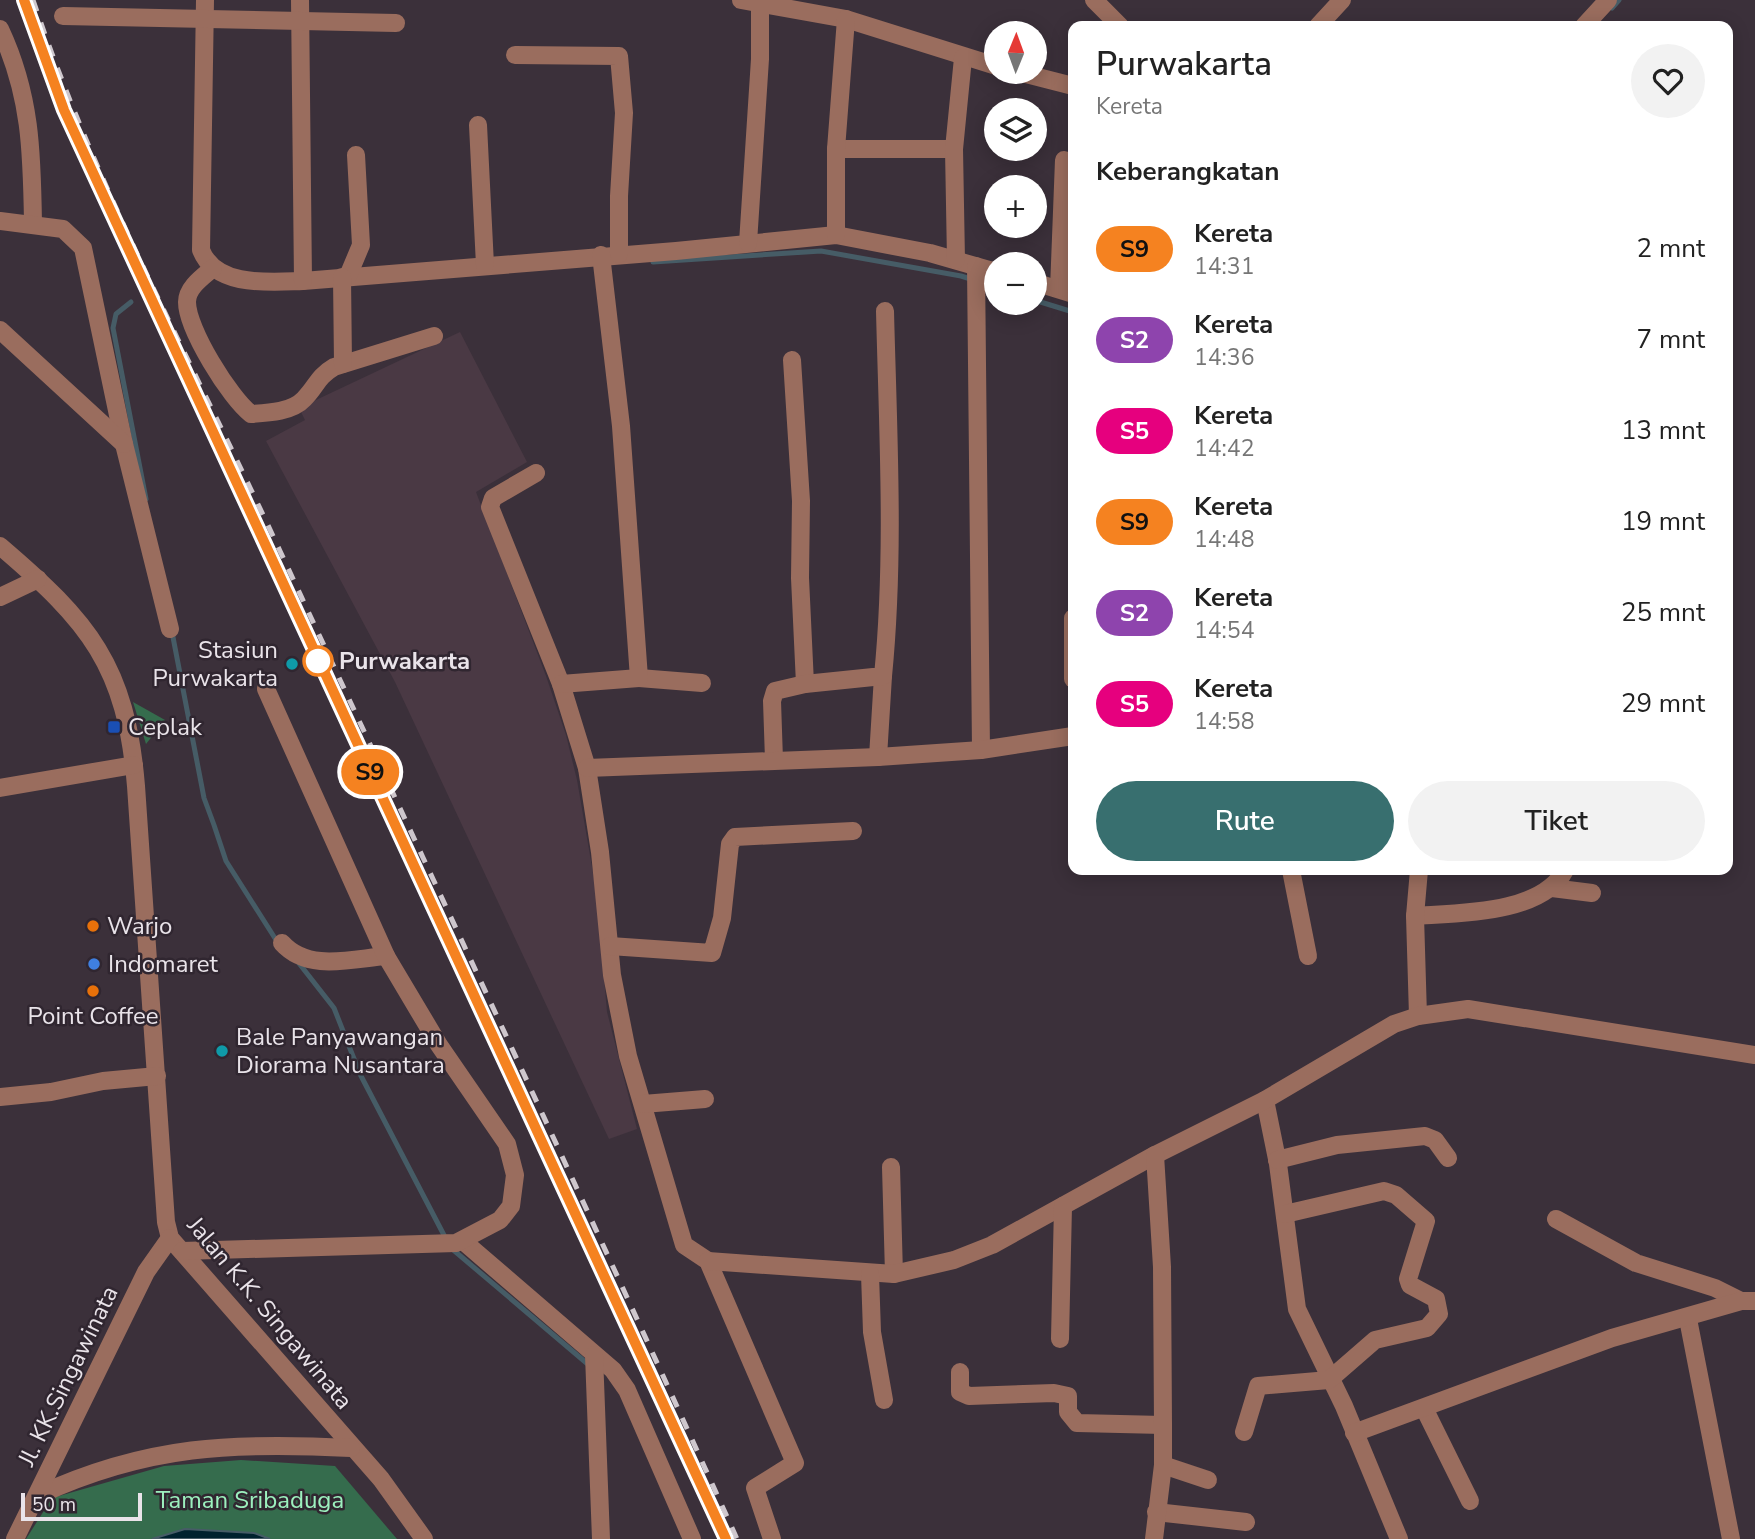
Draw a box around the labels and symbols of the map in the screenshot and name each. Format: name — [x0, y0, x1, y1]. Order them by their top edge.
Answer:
north arrow — [984, 21, 1046, 84]
place label: Stasiun Purwakarta — [153, 634, 278, 694]
place label: Purwakarta — [339, 645, 470, 677]
marker: Purwakarta — [303, 646, 333, 676]
marker: Stasiun Purwakarta — [284, 656, 300, 672]
place label: Ceplak — [128, 711, 203, 743]
marker: Ceplak — [106, 719, 122, 735]
line badge: S9 — [338, 749, 402, 795]
place label: Warjo — [107, 910, 172, 942]
marker: Warjo — [85, 918, 101, 934]
place label: Indomaret — [108, 948, 219, 980]
marker: Indomaret — [86, 956, 102, 972]
marker: Point Coffee — [85, 983, 101, 999]
place label: Point Coffee — [27, 1000, 159, 1032]
place label: Bale Panyawangan Diorama Nusantara — [236, 1021, 445, 1081]
marker: Bale Panyawangan Diorama Nusantara — [214, 1043, 230, 1059]
street label: Jalan K.K. Singawinata — [179, 1209, 360, 1416]
street label: Jl. KK.Singawinata — [10, 1281, 125, 1472]
park label: Taman Sribaduga — [156, 1484, 344, 1516]
scale bar — [21, 1490, 142, 1522]

